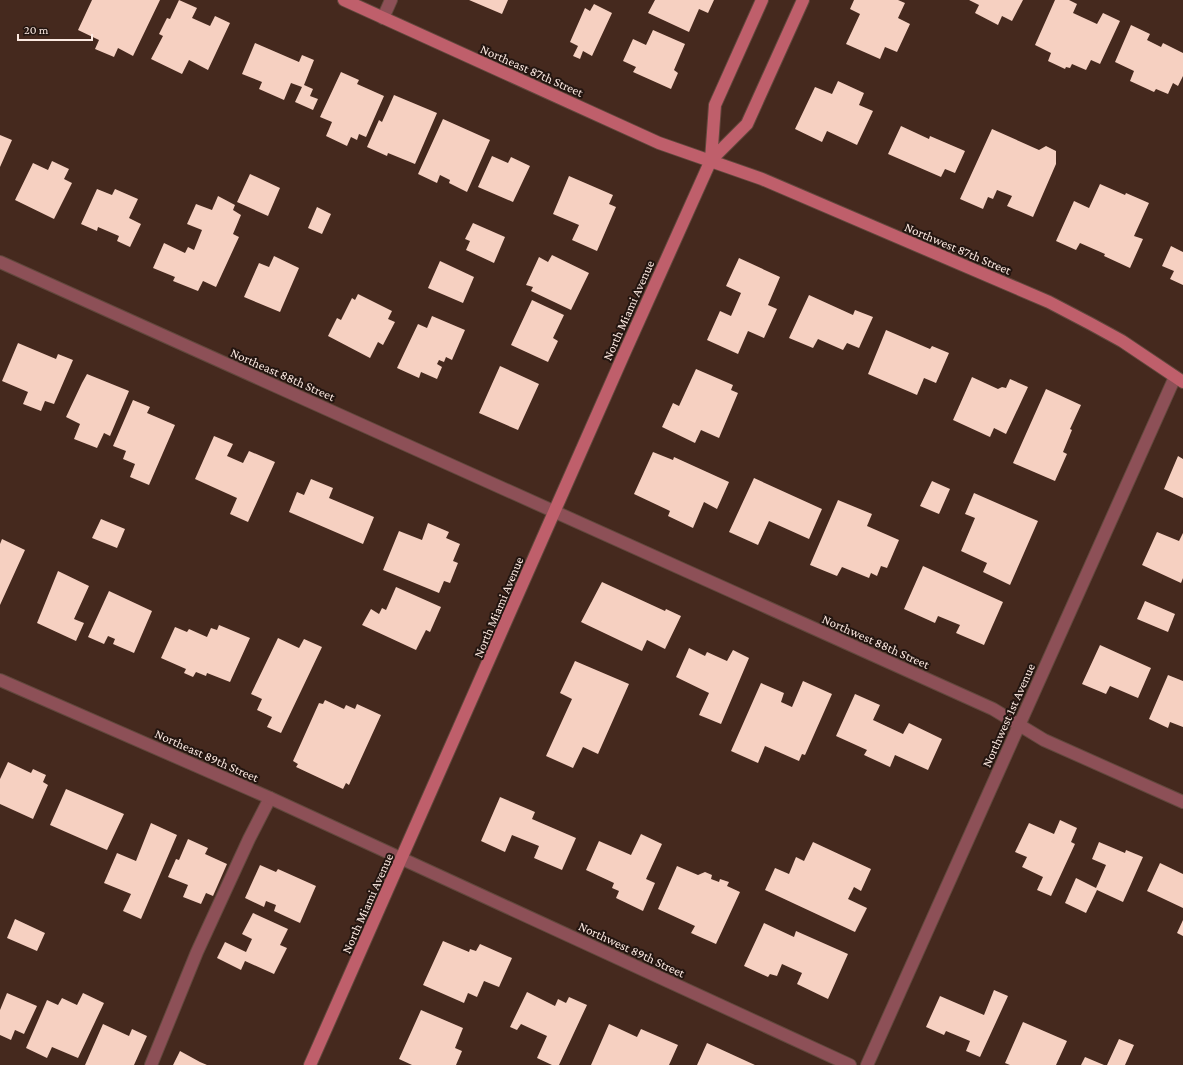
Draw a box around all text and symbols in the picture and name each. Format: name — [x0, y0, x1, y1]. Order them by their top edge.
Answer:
scale bar — [18, 16, 92, 42]
text: 20 m — [24, 23, 49, 37]
street label: Northeast 87th Street — [478, 41, 586, 100]
street label: Northwest 87th Street — [902, 219, 1014, 278]
street label: North Miami Avenue — [600, 258, 657, 363]
street label: Northeast 88th Street — [228, 345, 338, 404]
street label: North Miami Avenue — [470, 554, 527, 660]
street label: Northwest 88th Street — [820, 611, 932, 672]
street label: Northwest 1st Avenue — [979, 661, 1038, 770]
street label: Northeast 89th Street — [153, 726, 262, 785]
street label: North Miami Avenue — [339, 851, 396, 956]
street label: Northwest 89th Street — [576, 918, 688, 981]

